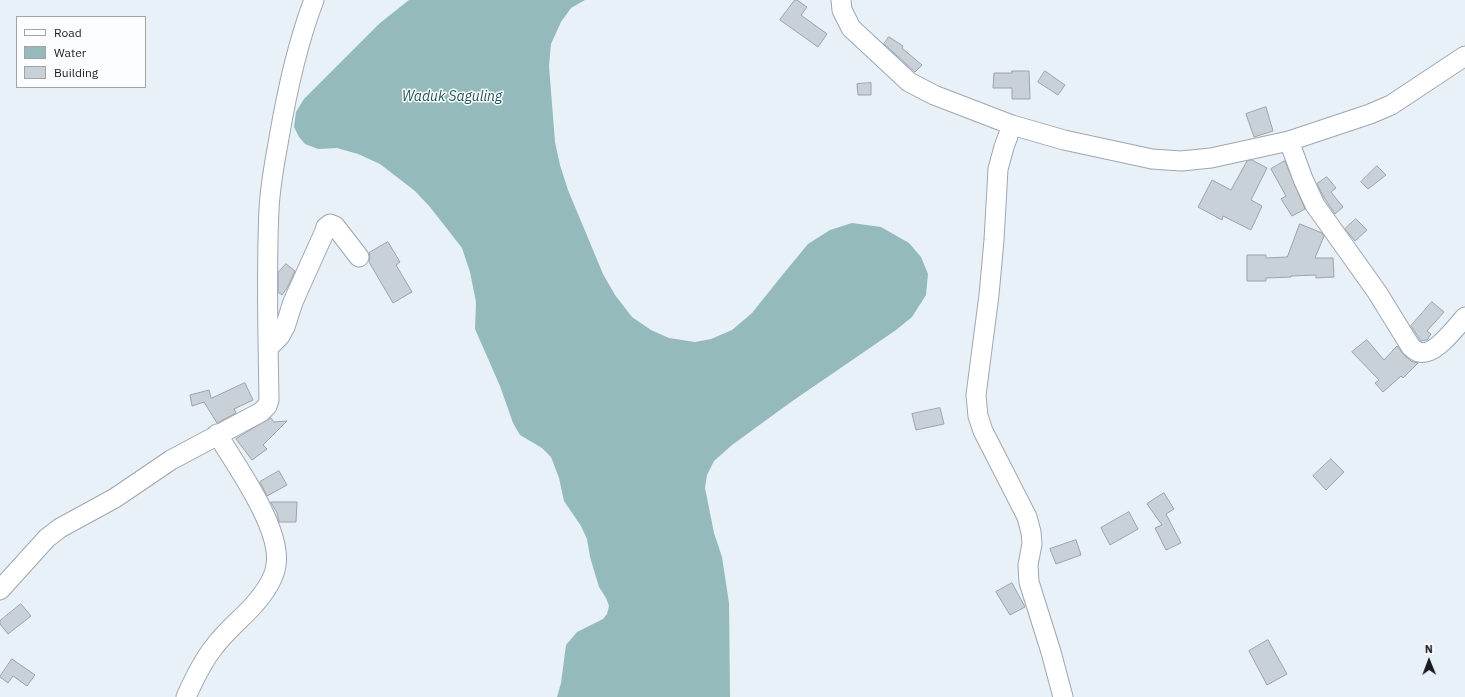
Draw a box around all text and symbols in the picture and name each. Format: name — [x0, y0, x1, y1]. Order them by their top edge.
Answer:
legend — [16, 16, 146, 88]
text: Road — [54, 25, 82, 40]
text: Water — [54, 45, 86, 60]
text: Building — [54, 65, 98, 80]
water label: Waduk Saguling — [402, 89, 502, 105]
north arrow — [1409, 641, 1449, 681]
text: N — [1425, 642, 1433, 656]

